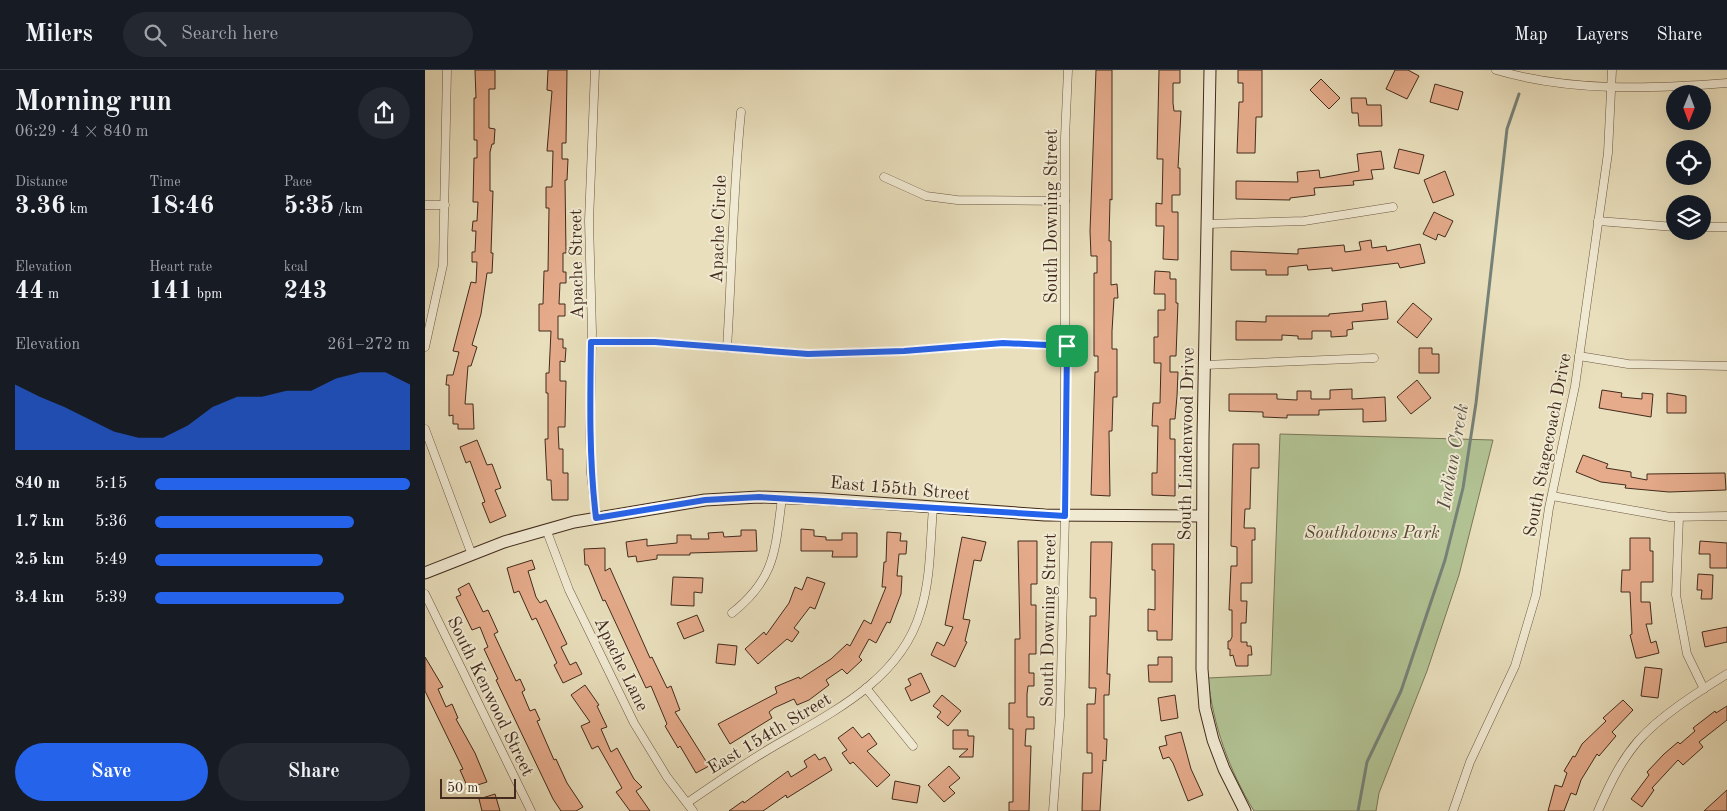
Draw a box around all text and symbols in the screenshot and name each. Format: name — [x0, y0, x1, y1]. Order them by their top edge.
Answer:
search box — [123, 12, 473, 57]
icon: search — [141, 21, 169, 49]
text: Milers — [25, 23, 93, 47]
text: Search here — [181, 25, 278, 44]
text: Map — [1514, 26, 1548, 44]
text: Layers — [1576, 26, 1628, 44]
text: Share — [1656, 26, 1702, 44]
north arrow — [1666, 85, 1711, 130]
map controls — [1666, 85, 1711, 240]
button: share — [358, 87, 410, 139]
text: Morning run — [15, 89, 172, 117]
text: 06:29 · 4 × 840 m — [15, 124, 148, 140]
street label: South Downing Street — [1043, 129, 1061, 303]
button: locate — [1666, 140, 1711, 185]
text: Distance — [15, 175, 68, 189]
text: Time — [149, 175, 181, 189]
text: Pace — [284, 175, 312, 189]
street label: Apache Circle — [708, 175, 730, 283]
text: 3.36 — [15, 194, 66, 219]
text: 18:46 — [149, 194, 214, 219]
text: 5:35 — [284, 194, 334, 219]
button: layers — [1666, 195, 1711, 240]
text: km — [66, 202, 88, 216]
text: /km — [334, 202, 363, 216]
street label: Apache Street — [567, 209, 587, 319]
text: Elevation — [15, 260, 72, 274]
text: Heart rate — [149, 260, 212, 274]
text: kcal — [284, 260, 308, 274]
text: 44 — [15, 279, 44, 304]
text: 141 — [149, 279, 193, 304]
text: 243 — [284, 279, 327, 304]
text: m — [44, 287, 59, 301]
text: bpm — [193, 287, 222, 301]
pin — [1046, 325, 1088, 367]
icon: arrive — [1053, 332, 1081, 360]
text: Elevation — [15, 337, 80, 353]
text: 261–272 m — [327, 337, 410, 353]
street label: South Lindenwood Drive — [1176, 347, 1198, 541]
street label: South Stagecoach Drive — [1521, 352, 1575, 539]
water label: Indian Creek — [1436, 402, 1473, 512]
street label: East 155th Street — [829, 474, 971, 504]
text: 840 m — [15, 476, 60, 492]
text: 5:15 — [95, 476, 127, 492]
text: 1.7 km — [15, 514, 64, 530]
text: 5:36 — [95, 514, 127, 530]
park label: Southdowns Park — [1304, 524, 1440, 542]
street label: South Downing Street — [1038, 533, 1060, 707]
text: 2.5 km — [15, 552, 64, 568]
text: 5:49 — [95, 552, 127, 568]
text: 3.4 km — [15, 590, 64, 606]
text: 5:39 — [95, 590, 127, 606]
street label: South Kenwood Street — [444, 614, 537, 779]
street label: Apache Lane — [591, 615, 652, 714]
street label: East 154th Street — [705, 690, 834, 778]
button: Save — [15, 743, 208, 801]
button: Share — [218, 743, 410, 801]
scale bar — [440, 776, 516, 799]
text: 50 m — [447, 781, 478, 795]

